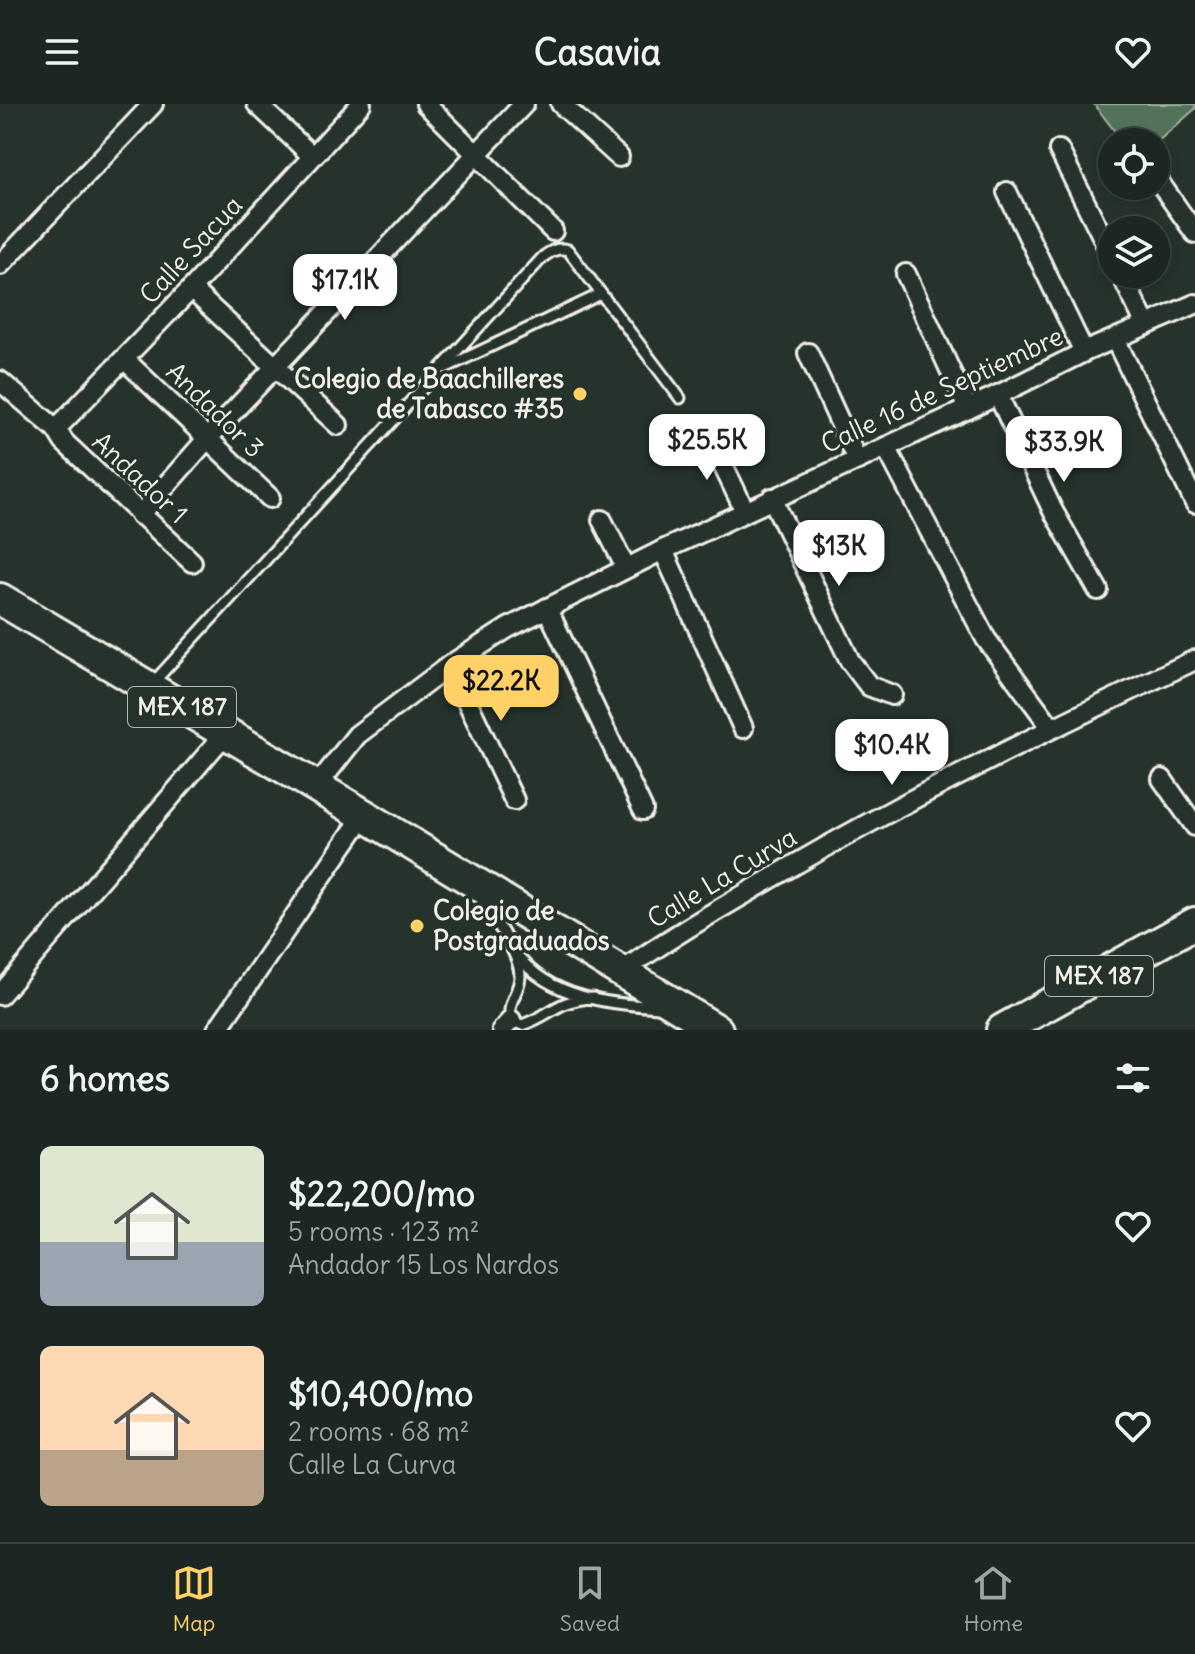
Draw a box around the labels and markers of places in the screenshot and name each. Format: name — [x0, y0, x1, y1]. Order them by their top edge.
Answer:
pin: $17.1K — [280, 254, 410, 322]
place label: Colegio de Baachilleres de Tabasco #35 — [294, 362, 564, 425]
marker: Colegio de Baachilleres de Tabasco #35 — [571, 385, 589, 403]
pin: $25.5K — [642, 414, 772, 482]
pin: $33.9K — [999, 416, 1129, 484]
pin: $13K — [792, 520, 886, 588]
pin: $22.2K — [436, 655, 566, 723]
pin: $10.4K — [827, 719, 957, 787]
place label: Colegio de Postgraduados — [433, 894, 610, 957]
marker: Colegio de Postgraduados — [408, 917, 426, 935]

